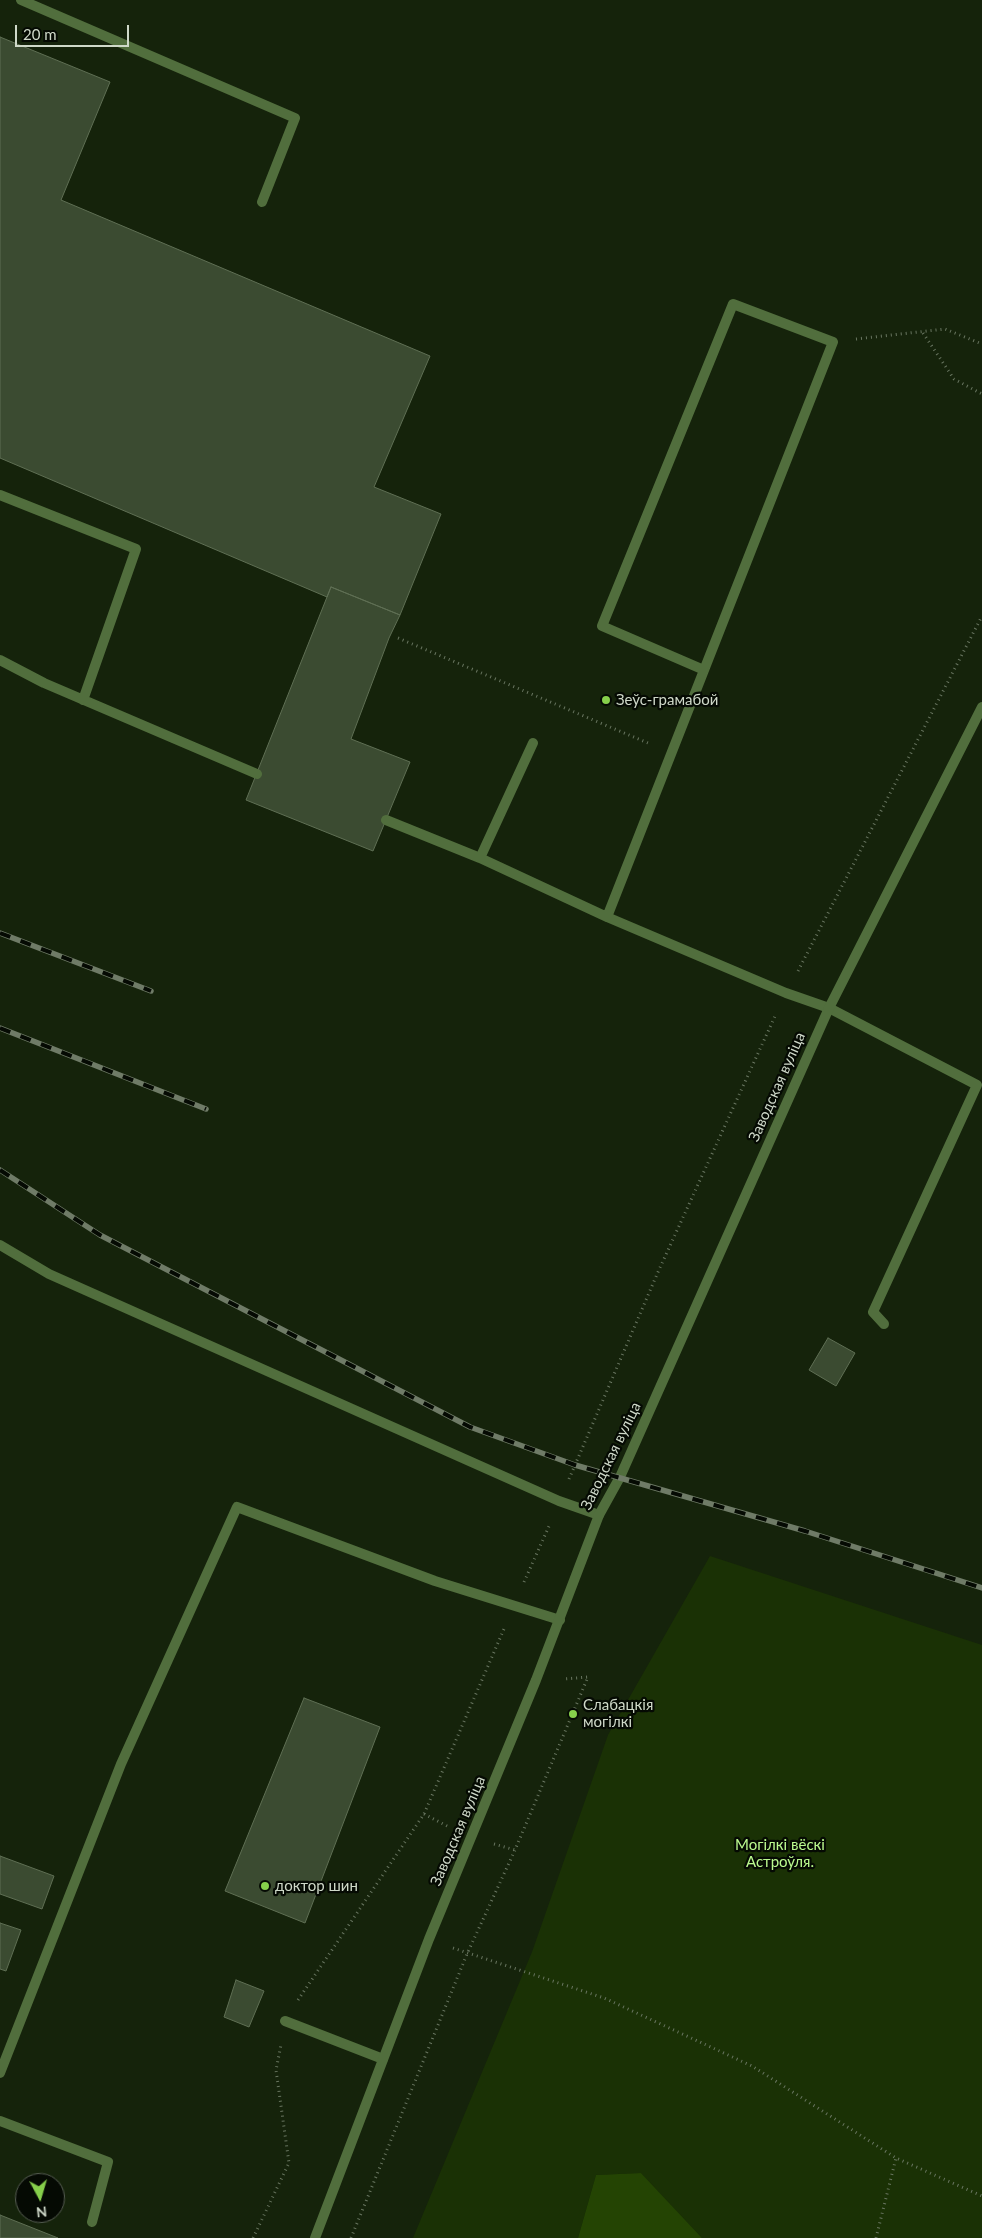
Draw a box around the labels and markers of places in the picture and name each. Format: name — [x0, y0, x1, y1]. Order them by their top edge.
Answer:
place label: Зеўс-грамабой — [616, 691, 718, 709]
marker: Зеўс-грамабой — [600, 694, 612, 706]
place label: Слабацкія могілкі — [583, 1696, 653, 1731]
marker: Слабацкія могілкі — [567, 1708, 579, 1720]
place label: доктор шин — [275, 1877, 358, 1895]
marker: доктор шин — [259, 1880, 271, 1892]

